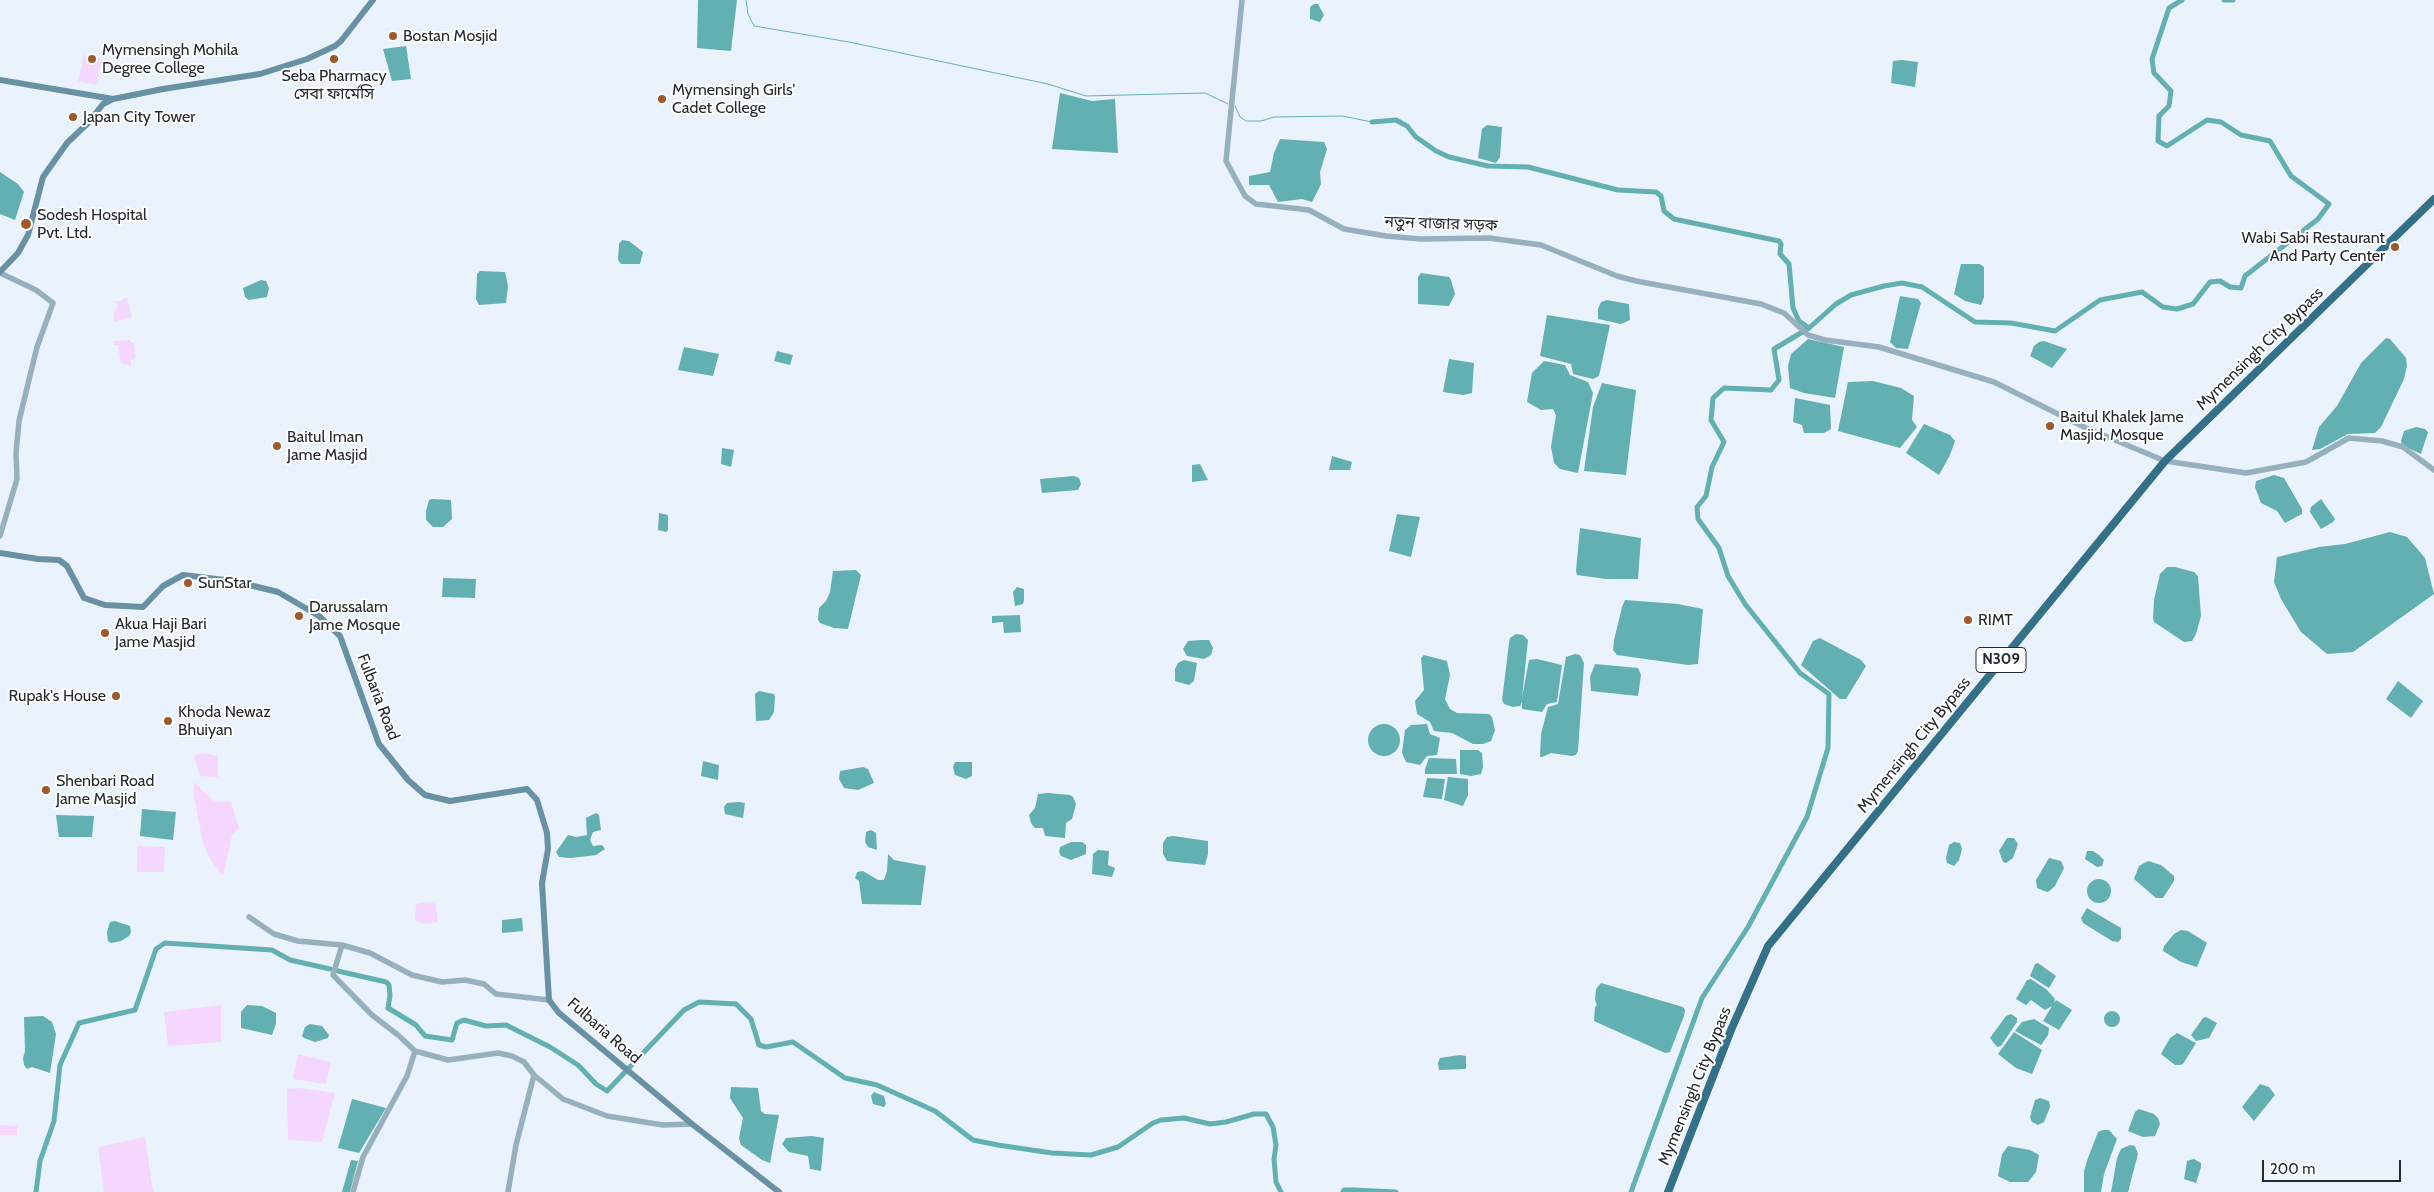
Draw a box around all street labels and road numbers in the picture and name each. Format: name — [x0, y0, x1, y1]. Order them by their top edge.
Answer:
street label: নতুন বাজার সড়ক — [1384, 212, 1498, 236]
street label: Mymensingh City Bypass — [2193, 283, 2327, 415]
road number: N309 — [1976, 648, 2026, 672]
street label: Fulbaria Road — [353, 651, 403, 743]
street label: Mymensingh City Bypass — [1853, 673, 1975, 817]
street label: Fulbaria Road — [563, 994, 645, 1068]
street label: Mymensingh City Bypass — [1654, 1004, 1736, 1168]

